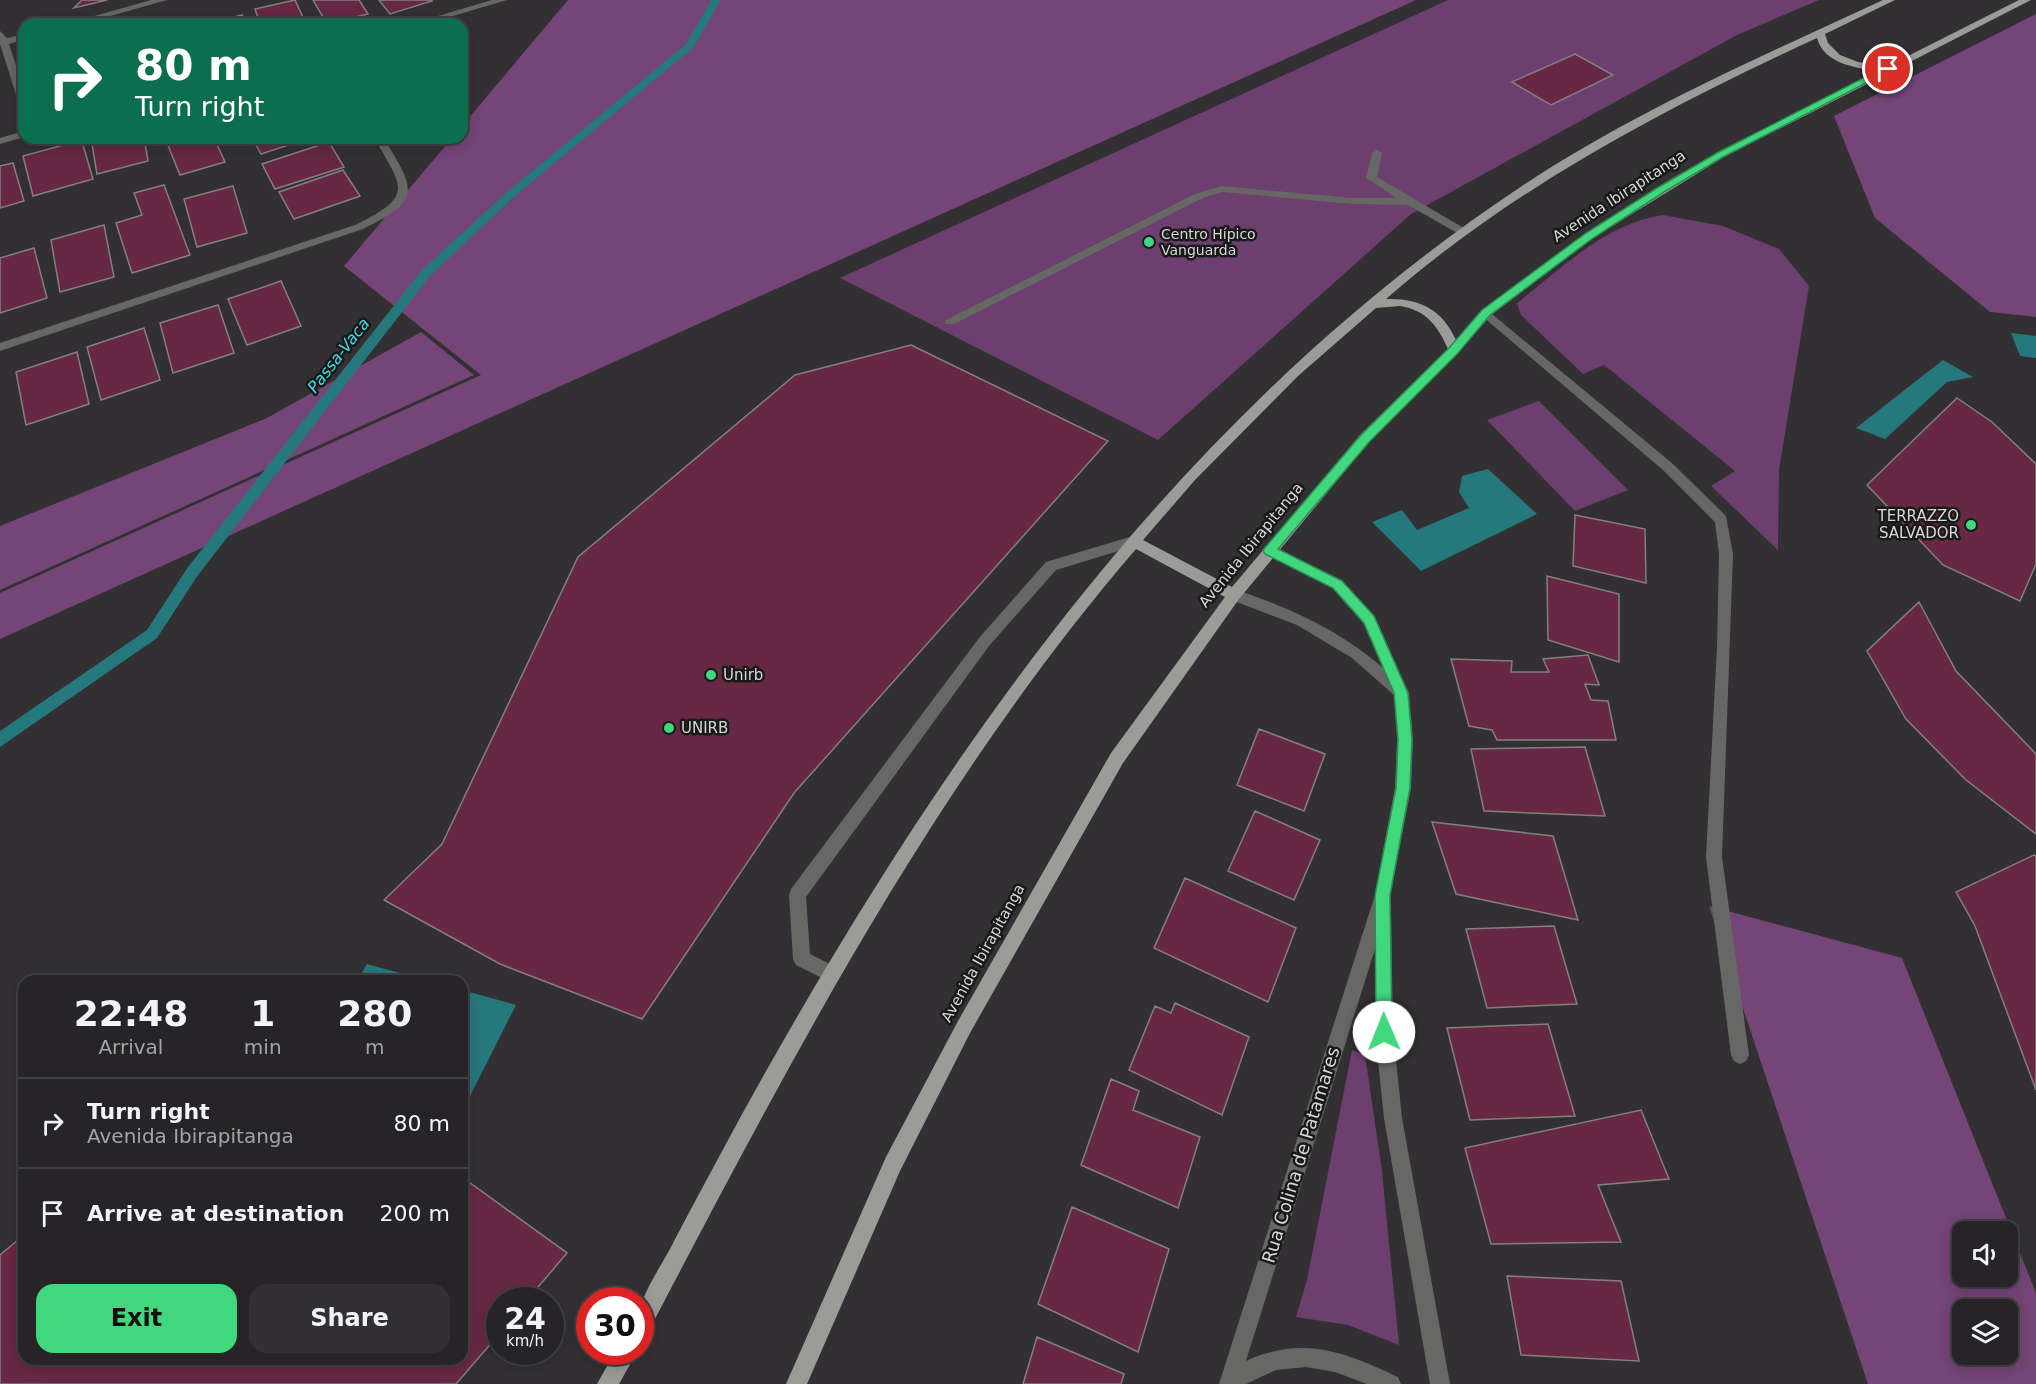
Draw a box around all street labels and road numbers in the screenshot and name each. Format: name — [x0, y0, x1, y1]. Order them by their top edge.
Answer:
street label: Avenida Ibirapitanga — [1549, 146, 1689, 246]
street label: Avenida Ibirapitanga — [1195, 479, 1307, 611]
street label: Avenida Ibirapitanga — [938, 881, 1028, 1025]
street label: Rua Colina de Patamares — [1258, 1044, 1343, 1266]

